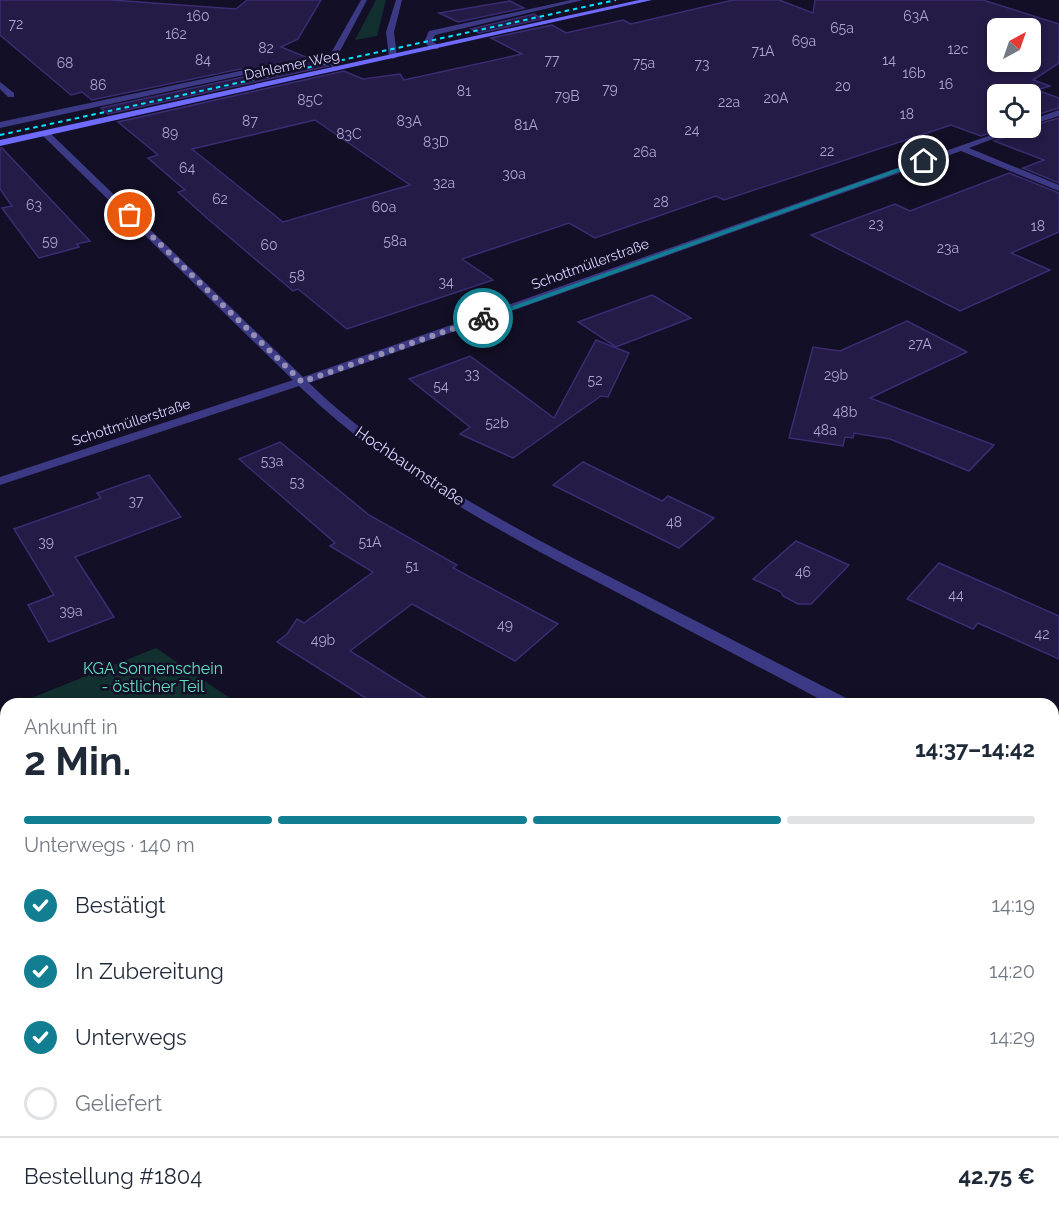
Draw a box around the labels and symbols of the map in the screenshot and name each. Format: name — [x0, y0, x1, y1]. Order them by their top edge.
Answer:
house number: 160 — [186, 8, 210, 24]
house number: 63A — [903, 8, 929, 24]
house number: 72 — [9, 16, 23, 32]
north arrow — [987, 18, 1041, 72]
house number: 65a — [830, 20, 854, 36]
house number: 162 — [165, 26, 187, 42]
house number: 69a — [792, 33, 816, 49]
house number: 82 — [258, 40, 274, 56]
house number: 12c — [948, 41, 969, 57]
house number: 71A — [752, 43, 775, 59]
street label: Dahlemer Weg — [243, 47, 341, 83]
house number: 84 — [195, 52, 211, 68]
house number: 77 — [545, 52, 560, 68]
house number: 14 — [882, 52, 896, 68]
house number: 68 — [57, 55, 73, 71]
house number: 75a — [633, 55, 655, 71]
house number: 73 — [695, 56, 709, 72]
house number: 16b — [902, 65, 926, 81]
house number: 16 — [939, 76, 953, 92]
house number: 86 — [90, 77, 106, 93]
house number: 20 — [835, 78, 851, 94]
house number: 79 — [602, 81, 618, 97]
house number: 81 — [457, 83, 471, 99]
house number: 79B — [555, 88, 579, 104]
house number: 20A — [763, 90, 789, 106]
house number: 85C — [297, 92, 323, 108]
house number: 22a — [718, 94, 740, 110]
house number: 18 — [900, 106, 914, 122]
house number: 87 — [242, 113, 258, 129]
house number: 83A — [396, 113, 422, 129]
house number: 81A — [514, 117, 538, 133]
house number: 24 — [685, 122, 700, 138]
house number: 89 — [162, 125, 178, 141]
house number: 83C — [336, 126, 362, 142]
house number: 83D — [423, 134, 449, 150]
pin — [898, 135, 949, 186]
house number: 22 — [820, 143, 834, 159]
house number: 26a — [633, 144, 657, 160]
house number: 64 — [179, 160, 195, 176]
house number: 30a — [502, 166, 526, 182]
house number: 32a — [433, 175, 455, 191]
pin — [104, 189, 155, 240]
house number: 62 — [212, 191, 228, 207]
house number: 28 — [653, 194, 669, 210]
house number: 63 — [26, 197, 42, 213]
house number: 60a — [372, 199, 396, 215]
house number: 23 — [869, 216, 883, 232]
house number: 18 — [1031, 218, 1045, 234]
house number: 59 — [42, 233, 58, 249]
house number: 58a — [383, 233, 407, 249]
street label: Schottmüllerstraße — [529, 235, 651, 293]
house number: 60 — [260, 237, 278, 253]
house number: 23a — [937, 240, 959, 256]
house number: 58 — [289, 268, 305, 284]
house number: 34 — [438, 274, 454, 290]
courier — [453, 288, 513, 348]
house number: 27A — [908, 336, 932, 352]
house number: 33 — [465, 366, 479, 382]
house number: 29b — [824, 367, 848, 383]
house number: 52 — [588, 372, 602, 388]
house number: 54 — [433, 378, 449, 394]
street label: Schottmüllerstraße — [70, 395, 192, 449]
house number: 48b — [833, 404, 858, 420]
house number: 52b — [485, 415, 509, 431]
street label: Hochbaumstraße — [352, 422, 468, 510]
house number: 48a — [813, 422, 837, 438]
house number: 53a — [261, 453, 283, 469]
house number: 53 — [289, 474, 305, 490]
house number: 37 — [129, 493, 144, 509]
house number: 48 — [666, 514, 682, 530]
house number: 39 — [38, 534, 54, 550]
house number: 51A — [358, 534, 382, 550]
house number: 51 — [405, 558, 419, 574]
house number: 46 — [795, 564, 811, 580]
house number: 44 — [948, 587, 964, 603]
house number: 39a — [59, 603, 83, 619]
house number: 49 — [497, 617, 513, 633]
house number: 42 — [1035, 626, 1049, 642]
house number: 49b — [311, 632, 336, 648]
park label: KGA Sonnenschein - östlicher Teil — [83, 659, 223, 696]

